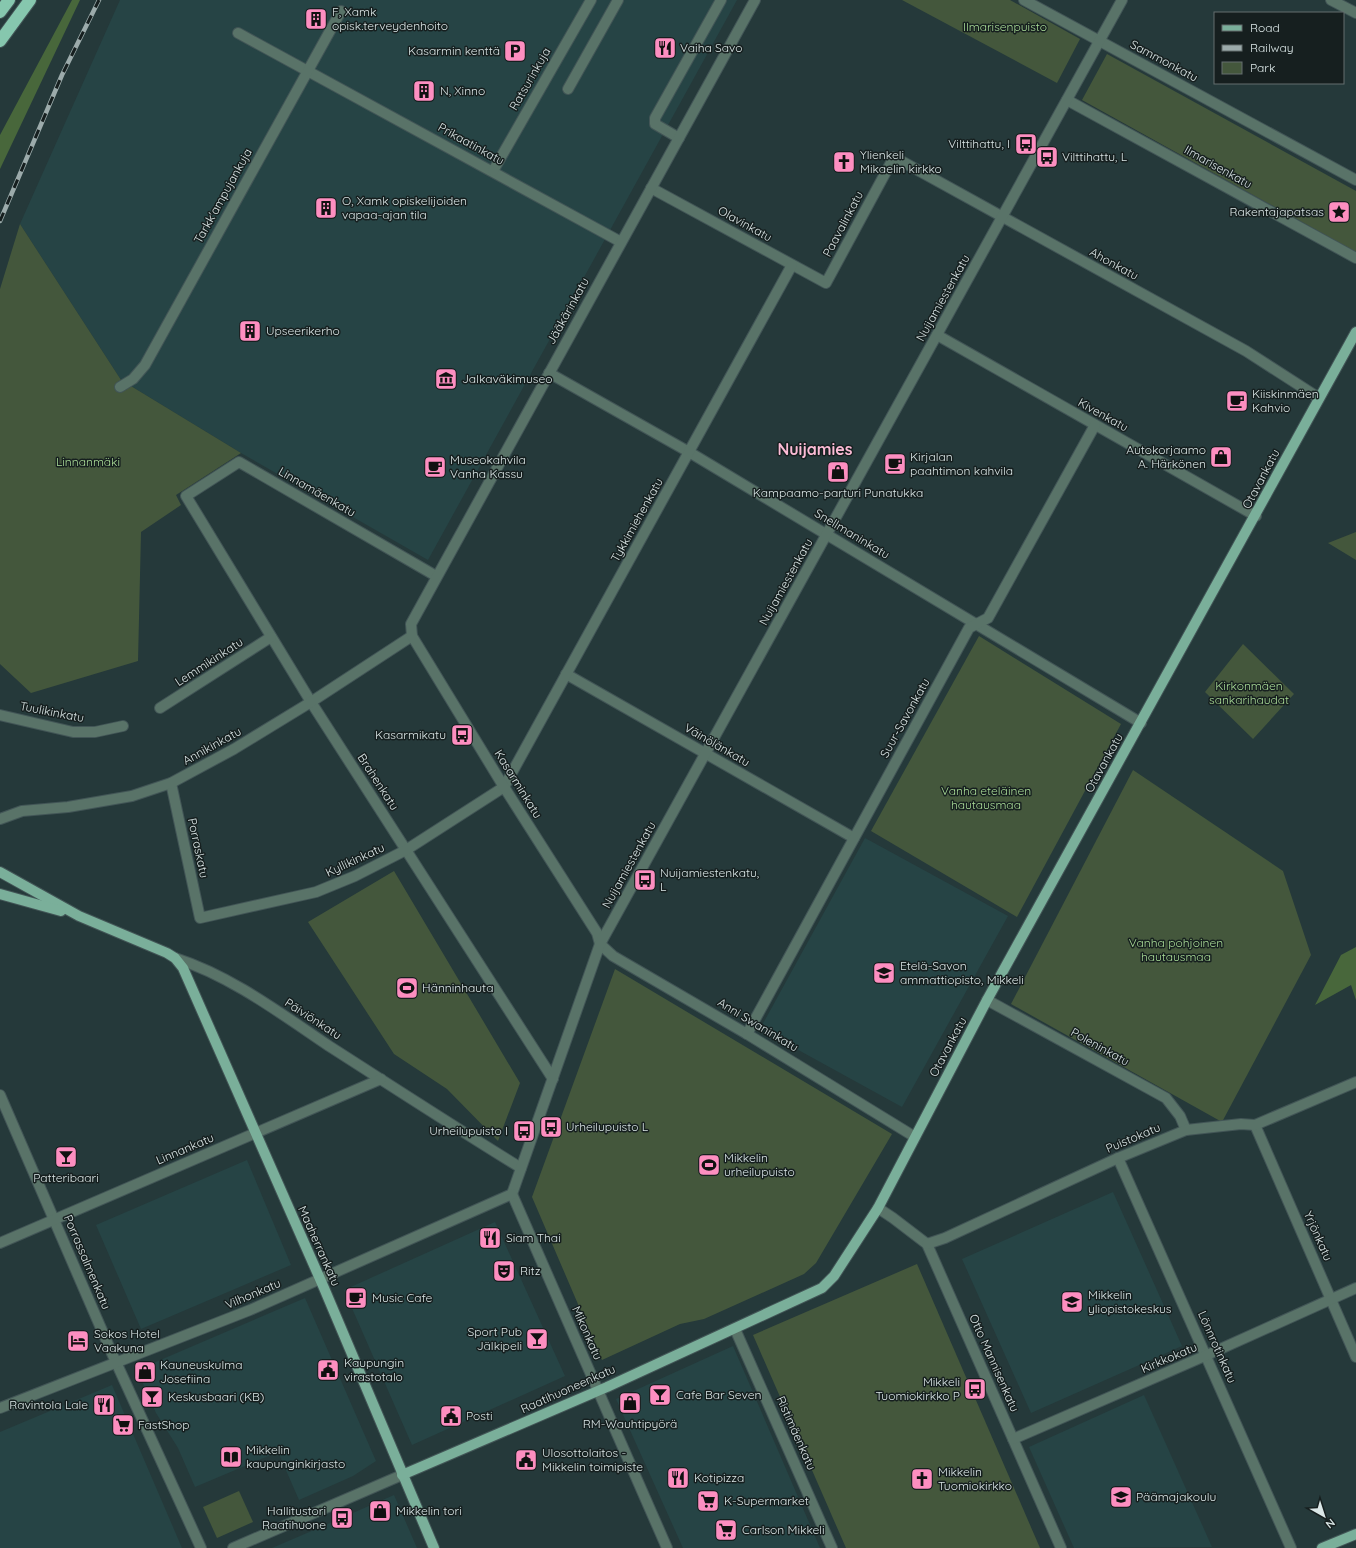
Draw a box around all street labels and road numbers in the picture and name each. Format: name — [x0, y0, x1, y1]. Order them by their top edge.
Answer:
street label: Sammonkatu — [1128, 36, 1201, 85]
street label: Ratsurinkuja — [506, 45, 554, 113]
street label: Prikaatinkatu — [435, 119, 507, 168]
street label: Ilmarisenkatu — [1182, 142, 1255, 191]
street label: Tarkk'ampujankuja — [190, 146, 255, 246]
street label: Paavalinkatu — [819, 188, 866, 259]
street label: Olavinkatu — [716, 203, 775, 245]
street label: Ahonkatu — [1087, 244, 1141, 283]
street label: Nuijamiestenkatu — [913, 252, 973, 344]
street label: Jääkärinkatu — [543, 275, 592, 347]
street label: Kivenkatu — [1075, 395, 1131, 435]
street label: Otavankatu — [1239, 446, 1283, 511]
street label: Linnamäenkatu — [276, 463, 358, 520]
street label: Tykkimiehenkatu — [607, 475, 666, 564]
street label: Snellmaninkatu — [812, 505, 893, 562]
street label: Nuijamiestenkatu — [756, 536, 816, 628]
street label: Lemmikinkatu — [172, 634, 246, 689]
street label: Suur-Savonkatu — [877, 675, 933, 760]
street label: Tuulikinkatu — [19, 698, 86, 725]
street label: Väinölänkatu — [682, 720, 753, 769]
street label: Annikinkatu — [180, 723, 244, 768]
street label: Otavankatu — [1081, 730, 1126, 795]
street label: Kasarminkatu — [491, 747, 545, 821]
street label: Brahenkatu — [355, 751, 402, 813]
street label: Porraskatu — [185, 817, 212, 879]
street label: Nuijamiestenkatu — [599, 819, 659, 911]
street label: Kyllikinkatu — [323, 839, 387, 880]
street label: Päiviönkatu — [282, 995, 344, 1042]
street label: Anni Swaninkatu — [715, 995, 801, 1055]
street label: Otavankatu — [926, 1014, 970, 1079]
street label: Poleninkatu — [1068, 1024, 1132, 1069]
street label: Puistokatu — [1103, 1119, 1162, 1156]
street label: Linnankatu — [154, 1130, 216, 1167]
street label: Maaherrankatu — [295, 1203, 344, 1288]
street label: Yrjönkatu — [1301, 1209, 1336, 1263]
street label: Porrassalmenkatu — [61, 1212, 114, 1311]
street label: Vilhonkatu — [223, 1275, 283, 1312]
street label: Mikonkatu — [569, 1304, 606, 1362]
street label: Lönnrotinkatu — [1195, 1308, 1240, 1385]
street label: Otto Mannisenkatu — [966, 1312, 1023, 1414]
street label: Kirkkokatu — [1138, 1339, 1199, 1376]
street label: Raatihuoneenkatu — [518, 1361, 618, 1416]
street label: Ristimäenkatu — [773, 1393, 819, 1472]

